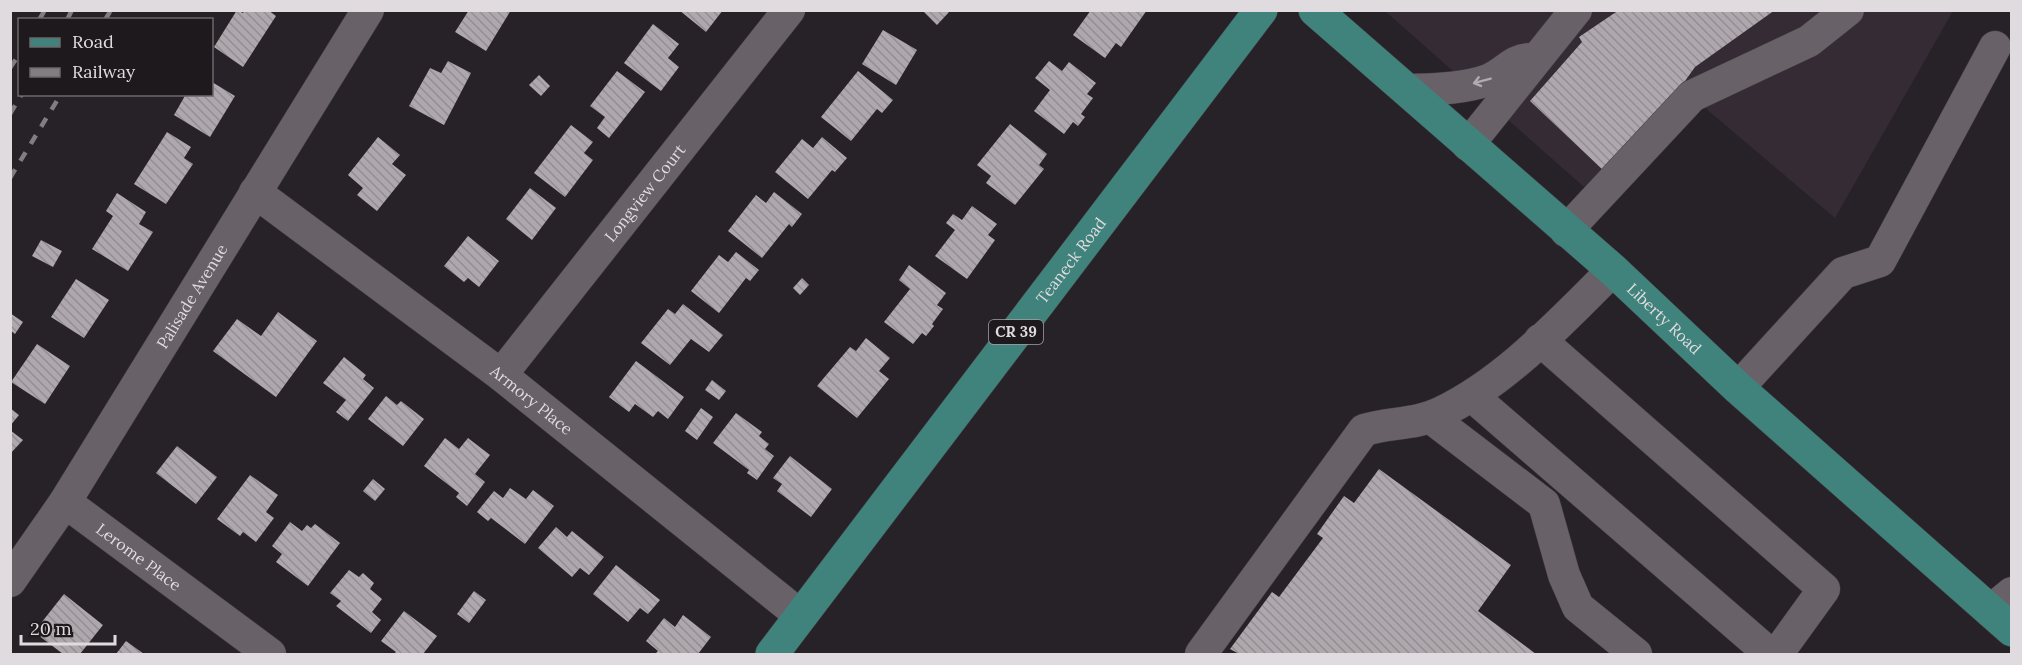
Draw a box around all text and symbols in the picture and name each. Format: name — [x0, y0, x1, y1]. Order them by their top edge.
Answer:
legend — [18, 18, 213, 96]
text: Road — [72, 30, 114, 53]
text: Railway — [72, 60, 136, 83]
one-way arrow — [1473, 75, 1492, 87]
street label: Longview Court — [600, 139, 690, 246]
street label: Teaneck Road — [1032, 213, 1110, 308]
street label: Palisade Avenue — [152, 240, 232, 352]
street label: Liberty Road — [1623, 279, 1706, 359]
road number: CR 39 — [989, 320, 1043, 344]
street label: Armory Place — [486, 360, 577, 439]
street label: Lerome Place — [92, 519, 186, 595]
scale bar — [21, 608, 116, 646]
text: 20 m — [30, 617, 72, 640]

